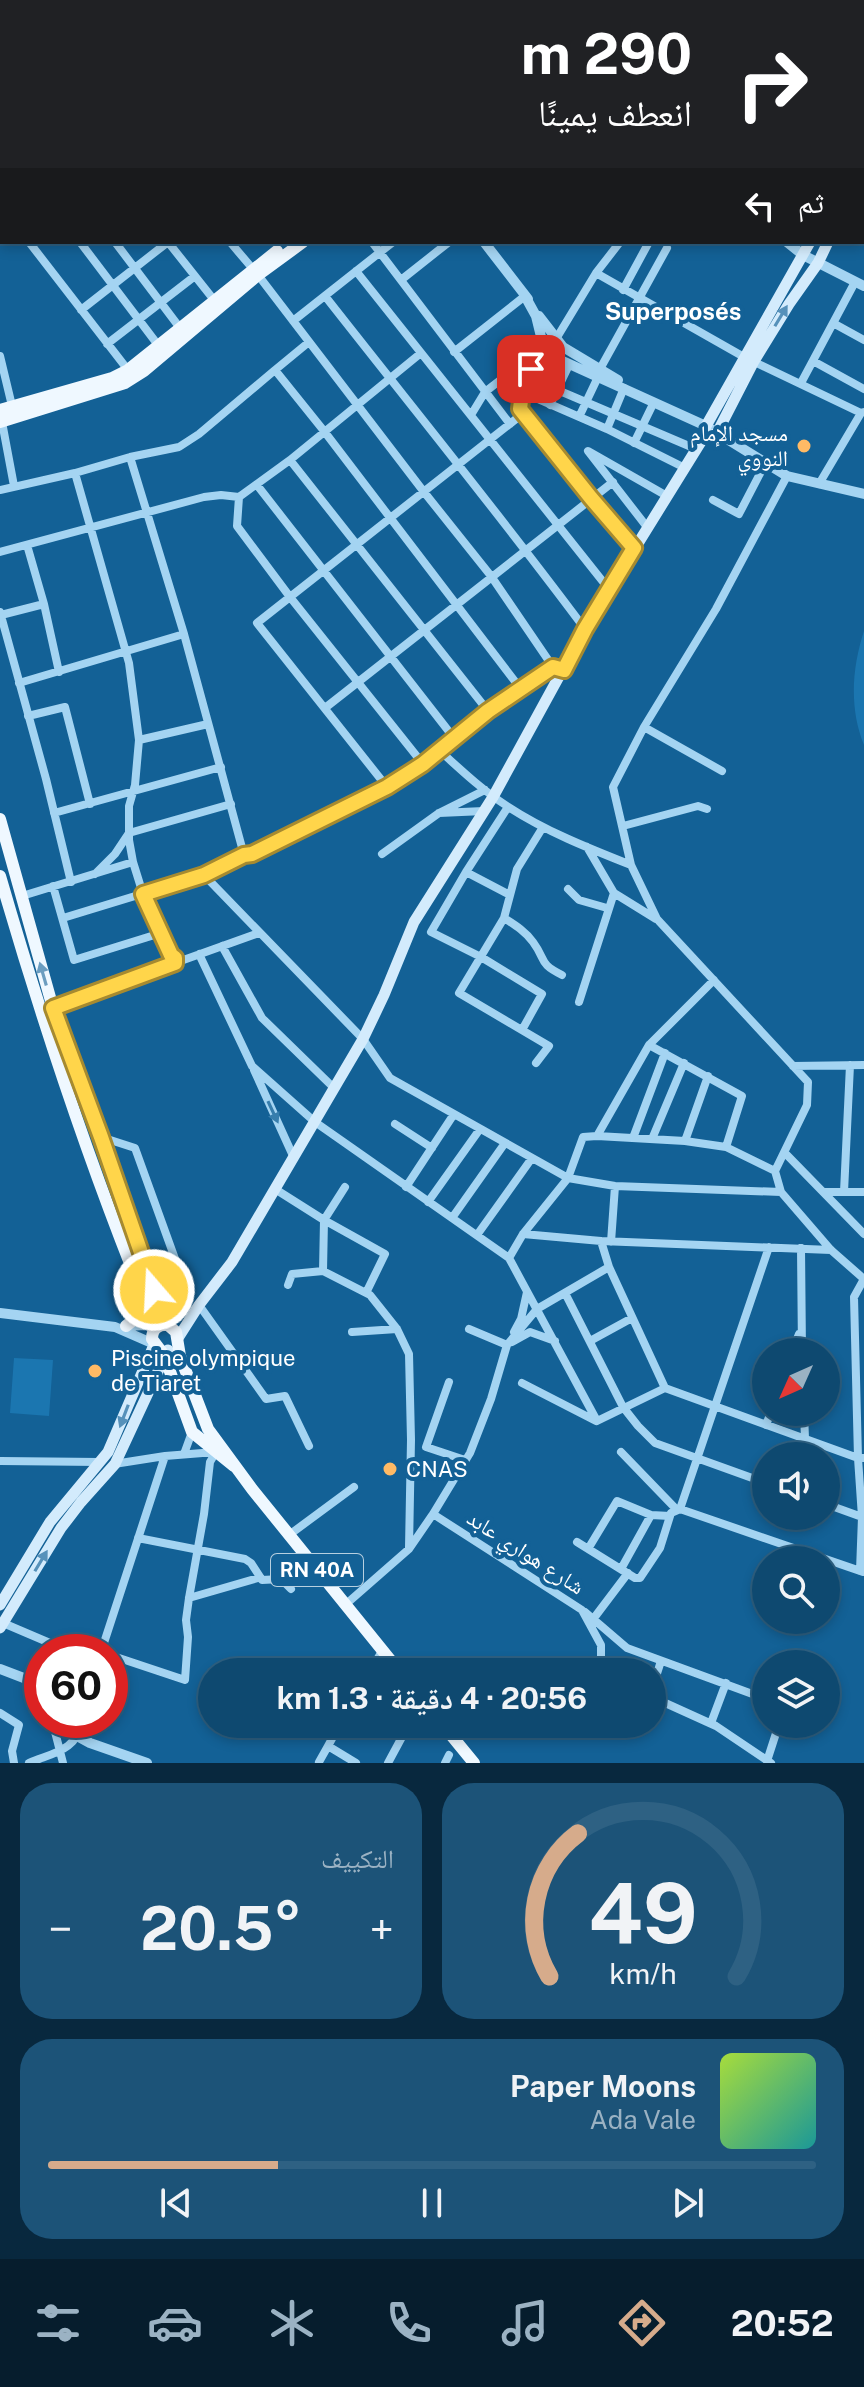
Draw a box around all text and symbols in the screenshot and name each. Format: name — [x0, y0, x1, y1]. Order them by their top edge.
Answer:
text: 290 m — [521, 21, 692, 87]
icon: right — [720, 32, 824, 136]
text: انعطف يمينًا — [538, 92, 692, 134]
icon: left — [738, 184, 782, 228]
text: ثم — [798, 184, 824, 220]
district label: Superposés — [605, 297, 741, 325]
one-way arrow — [774, 305, 789, 326]
pin — [497, 335, 565, 403]
icon: arrive — [509, 347, 553, 391]
place label: مسجد الإمام النووي — [690, 420, 788, 476]
marker: مسجد الإمام النووي — [795, 437, 813, 455]
one-way arrow — [36, 962, 49, 986]
one-way arrow — [266, 1100, 280, 1124]
position arrow — [112, 1248, 196, 1332]
north arrow — [752, 1338, 840, 1426]
map controls — [752, 1338, 840, 1738]
place label: Piscine olympique de Tiaret — [111, 1345, 295, 1396]
marker: Piscine olympique de Tiaret — [86, 1362, 104, 1380]
one-way arrow — [117, 1404, 130, 1428]
button: sound — [752, 1442, 840, 1530]
place label: CNAS — [406, 1456, 468, 1482]
marker: CNAS — [381, 1460, 399, 1478]
street label: شارع هواري عابد — [460, 1504, 589, 1603]
button: search — [752, 1546, 840, 1634]
one-way arrow — [34, 1550, 48, 1572]
road number: RN 40A — [271, 1554, 363, 1586]
speed limit sign: 60 — [24, 1634, 128, 1738]
button: layers — [752, 1650, 840, 1738]
text: 20:56 · 4 دقيقة · 1.3 km — [277, 1680, 587, 1716]
text: التكييف — [321, 1843, 394, 1874]
text: 49 — [588, 1864, 698, 1962]
text: 20.5° — [140, 1893, 302, 1964]
text: − — [48, 1903, 72, 1955]
text: + — [370, 1903, 394, 1955]
text: km/h — [609, 1957, 677, 1990]
text: Paper Moons — [510, 2068, 696, 2104]
text: Ada Vale — [590, 2104, 696, 2135]
icon: previous — [154, 2181, 198, 2225]
icon: pause — [410, 2181, 454, 2225]
icon: next — [666, 2181, 710, 2225]
icon: filters — [30, 2295, 86, 2351]
icon: car — [147, 2295, 203, 2351]
icon: climate — [264, 2295, 320, 2351]
icon: phone — [381, 2295, 437, 2351]
icon: music — [497, 2295, 553, 2351]
icon: directions — [614, 2295, 670, 2351]
text: 20:52 — [731, 2302, 834, 2344]

